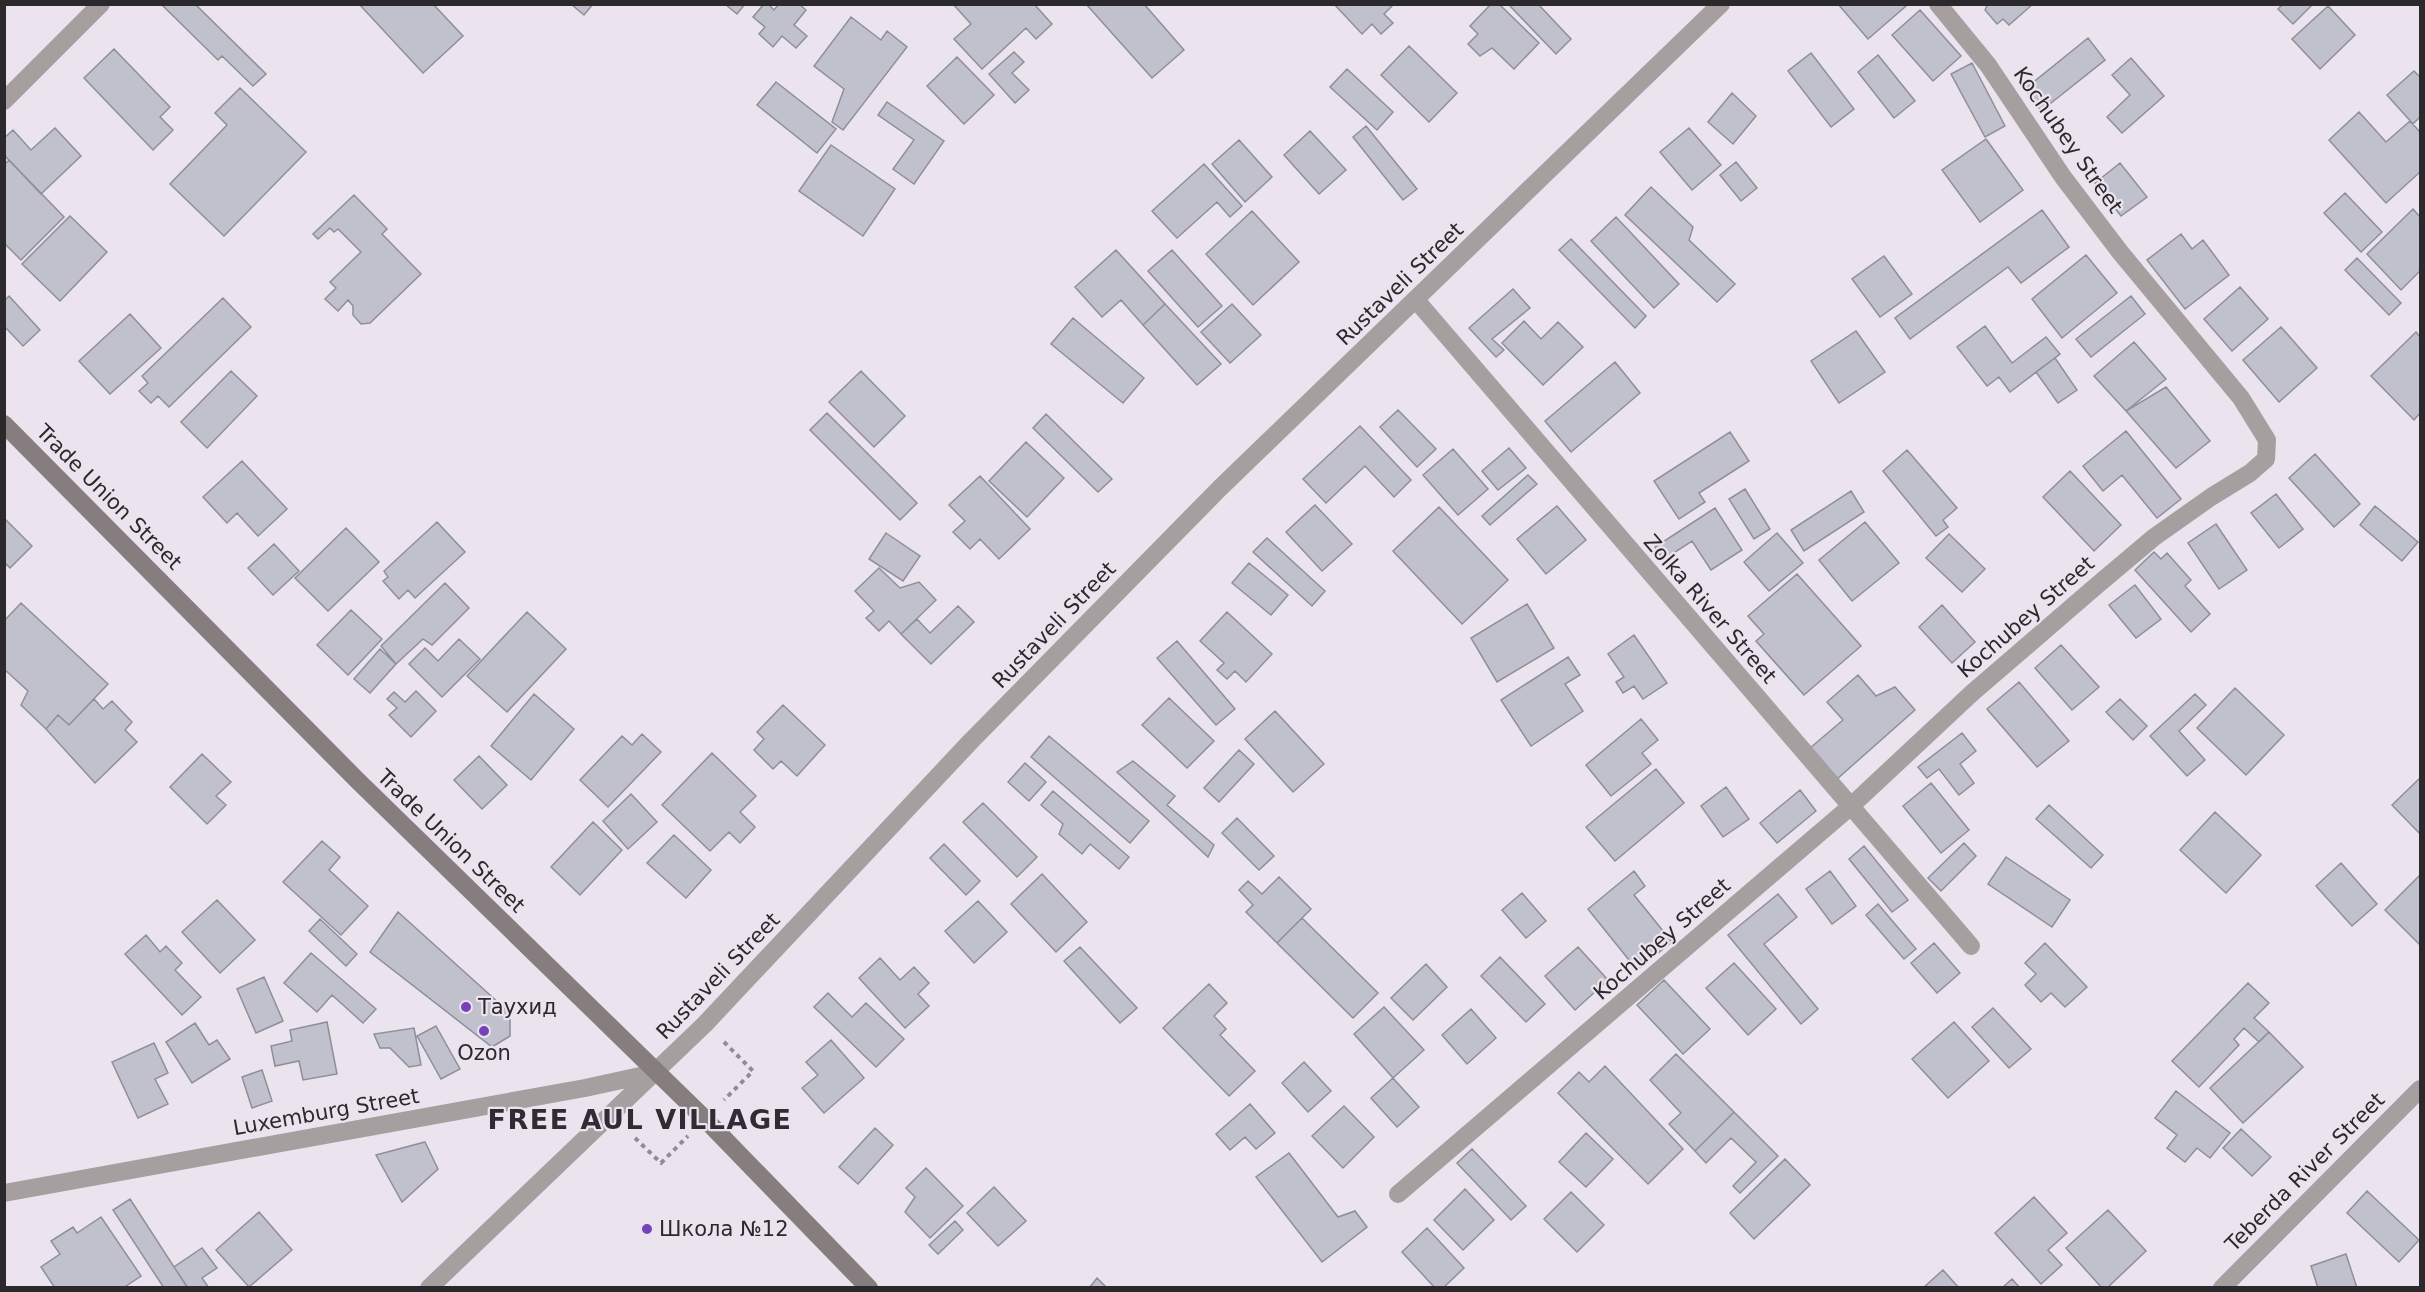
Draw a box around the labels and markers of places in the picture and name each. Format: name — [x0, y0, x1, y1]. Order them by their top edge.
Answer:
place label: Таухид — [477, 995, 557, 1019]
marker: Таухид — [459, 1000, 473, 1014]
marker: Ozon — [477, 1024, 491, 1038]
place label: Ozon — [457, 1041, 511, 1065]
place label: Школа №12 — [659, 1217, 789, 1241]
marker: Школа №12 — [640, 1222, 654, 1236]

